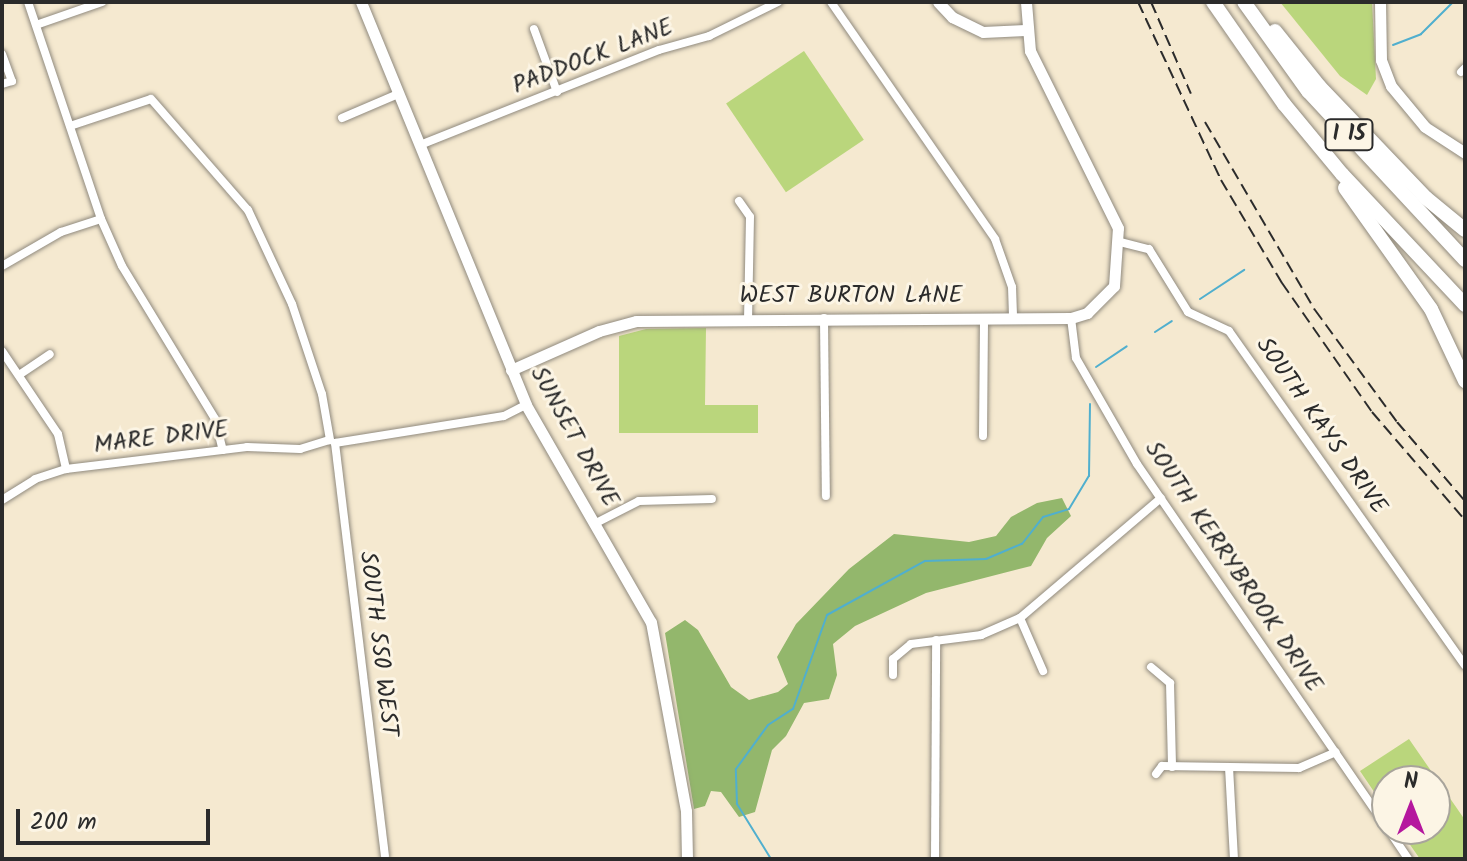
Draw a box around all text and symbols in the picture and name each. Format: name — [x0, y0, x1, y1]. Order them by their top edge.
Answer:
street label: PADDOCK LANE — [509, 13, 677, 101]
road number: I 15 — [1323, 117, 1375, 153]
street label: WEST BURTON LANE — [739, 282, 963, 310]
street label: SOUTH KAYS DRIVE — [1249, 332, 1393, 520]
street label: SUNSET DRIVE — [524, 362, 624, 512]
street label: MARE DRIVE — [92, 415, 230, 461]
street label: SOUTH KERRYBROOK DRIVE — [1138, 436, 1328, 698]
street label: SOUTH 550 WEST — [352, 550, 404, 738]
north arrow — [1371, 765, 1451, 845]
text: N — [1404, 765, 1418, 800]
scale bar — [20, 793, 214, 843]
text: 200 m — [30, 803, 97, 842]

